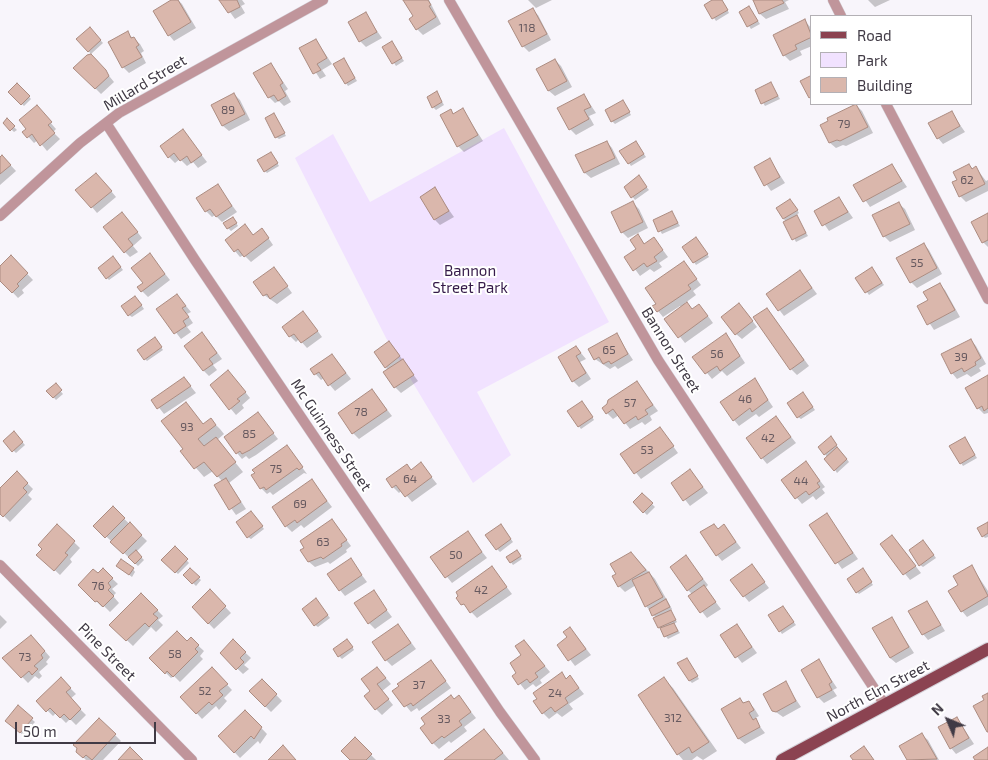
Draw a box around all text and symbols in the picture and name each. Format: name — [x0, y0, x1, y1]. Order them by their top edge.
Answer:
legend — [810, 15, 973, 105]
house number: 118 — [519, 21, 535, 35]
text: Road — [857, 26, 892, 44]
street label: Millard Street — [100, 51, 190, 115]
text: Park — [857, 51, 888, 69]
text: Building — [857, 76, 912, 94]
house number: 89 — [221, 103, 235, 117]
house number: 79 — [837, 117, 851, 131]
house number: 62 — [960, 173, 974, 187]
house number: 55 — [911, 256, 923, 270]
park label: Bannon Street Park — [432, 262, 508, 297]
street label: Bannon Street — [638, 304, 704, 396]
house number: 65 — [602, 343, 616, 357]
house number: 56 — [710, 347, 724, 361]
house number: 39 — [954, 350, 968, 364]
street label: Mc Guinness Street — [287, 376, 375, 494]
house number: 46 — [738, 392, 752, 406]
house number: 57 — [624, 396, 636, 410]
house number: 78 — [354, 405, 368, 419]
house number: 93 — [180, 420, 194, 434]
house number: 85 — [242, 427, 256, 441]
house number: 42 — [761, 431, 775, 445]
house number: 53 — [640, 443, 654, 457]
house number: 75 — [270, 462, 282, 476]
house number: 64 — [403, 472, 417, 486]
house number: 44 — [794, 474, 808, 488]
house number: 69 — [293, 497, 307, 511]
house number: 63 — [316, 535, 330, 549]
house number: 50 — [449, 548, 463, 562]
house number: 76 — [91, 579, 105, 593]
house number: 42 — [474, 583, 488, 597]
street label: Pine Street — [74, 619, 140, 685]
house number: 58 — [168, 647, 182, 661]
house number: 73 — [19, 650, 31, 664]
street label: North Elm Street — [823, 656, 933, 726]
house number: 37 — [413, 678, 425, 692]
house number: 52 — [198, 684, 212, 698]
house number: 24 — [548, 686, 562, 700]
north arrow — [923, 695, 973, 745]
text: N — [927, 699, 947, 719]
house number: 312 — [664, 711, 682, 725]
scale bar — [18, 712, 159, 744]
house number: 33 — [437, 712, 451, 726]
text: 50 m — [23, 722, 57, 740]

